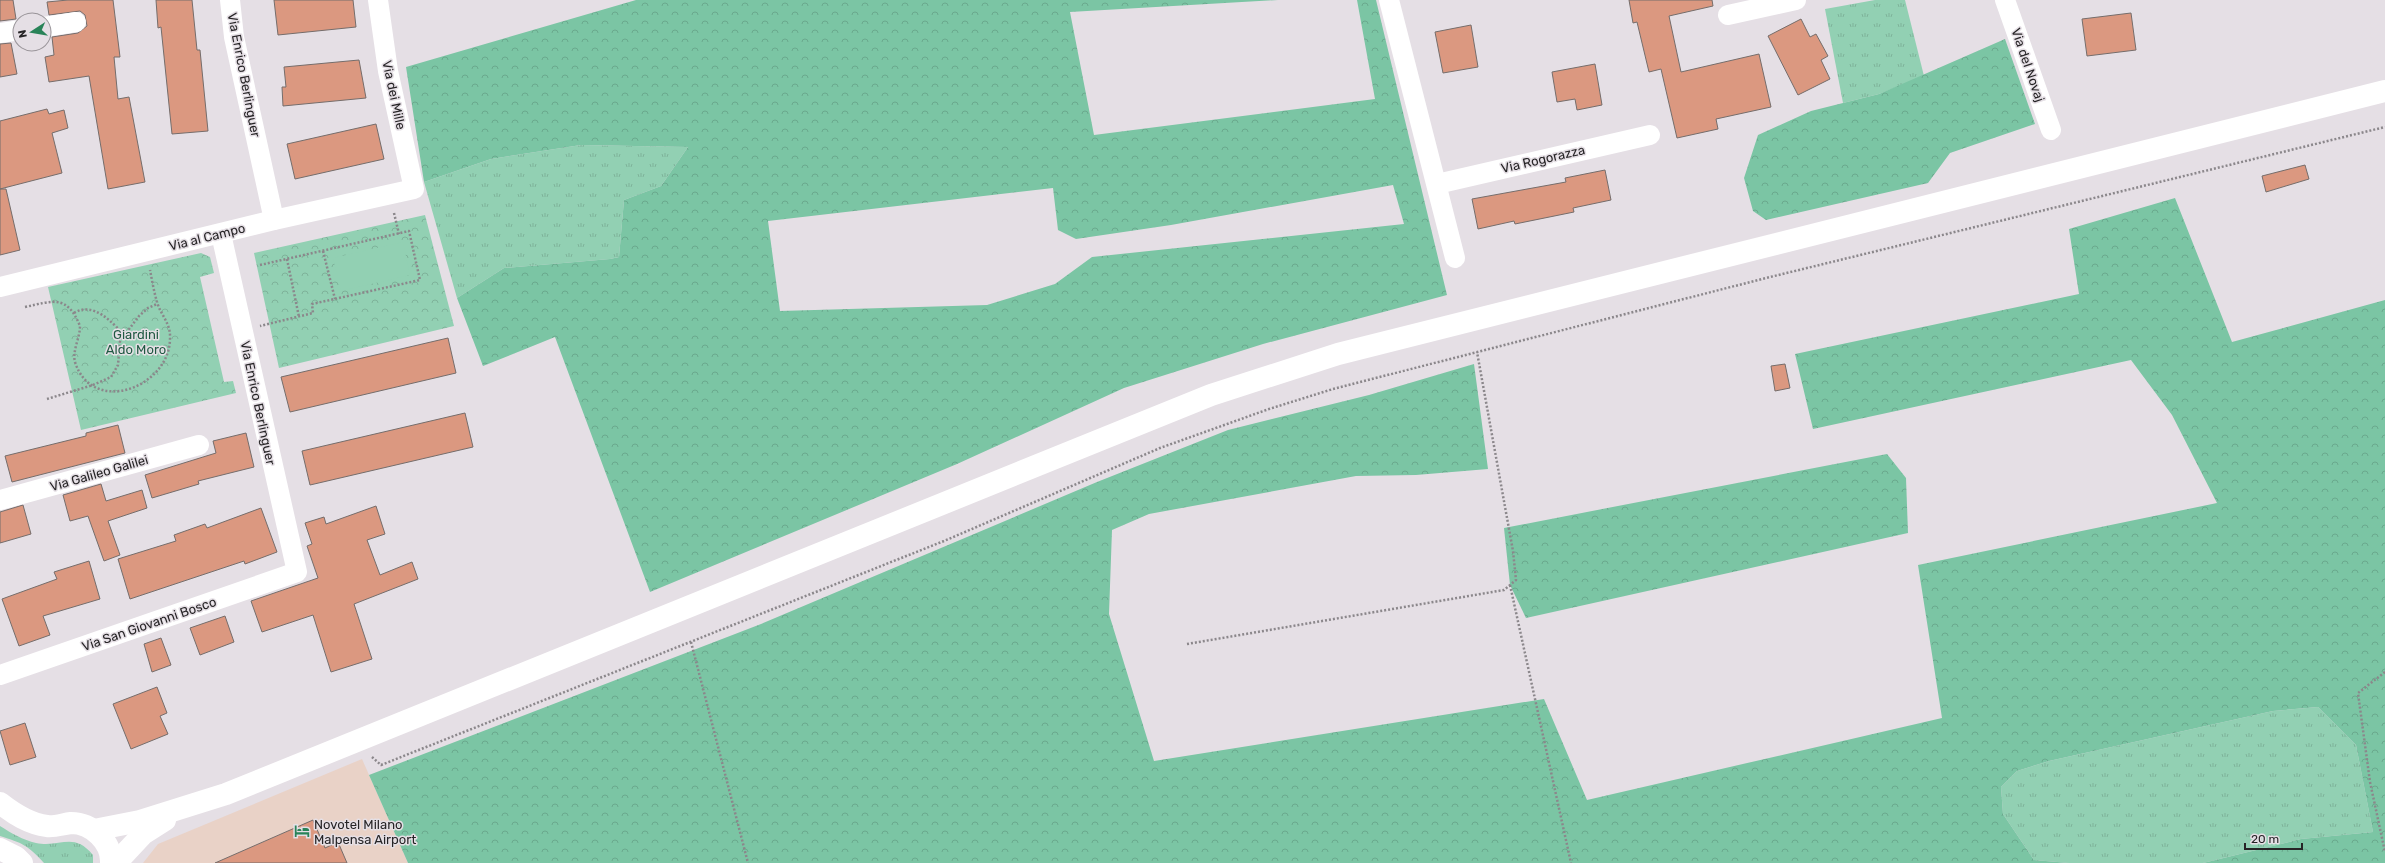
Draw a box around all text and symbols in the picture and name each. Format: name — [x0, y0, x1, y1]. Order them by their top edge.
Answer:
street label: Via Enrico Berlinguer — [224, 11, 263, 139]
north arrow — [12, 12, 52, 52]
street label: Via del Novaj — [2008, 26, 2048, 104]
text: N — [16, 29, 30, 39]
street label: Via dei Mille — [379, 59, 409, 131]
street label: Via Rogorazza — [1500, 142, 1587, 177]
street label: Via al Campo — [167, 220, 247, 254]
park label: Giardini Aldo Moro — [106, 327, 166, 357]
street label: Via Enrico Berlinguer — [237, 340, 279, 467]
street label: Via Galileo Galilei — [48, 452, 150, 494]
street label: Via San Giovanni Bosco — [80, 594, 218, 654]
place label: Novotel Milano Malpensa Airport — [314, 817, 416, 847]
hotel icon: Novotel Milano Malpensa Airport — [293, 822, 311, 840]
scale bar — [2245, 825, 2302, 851]
text: 20 m — [2251, 832, 2279, 846]

